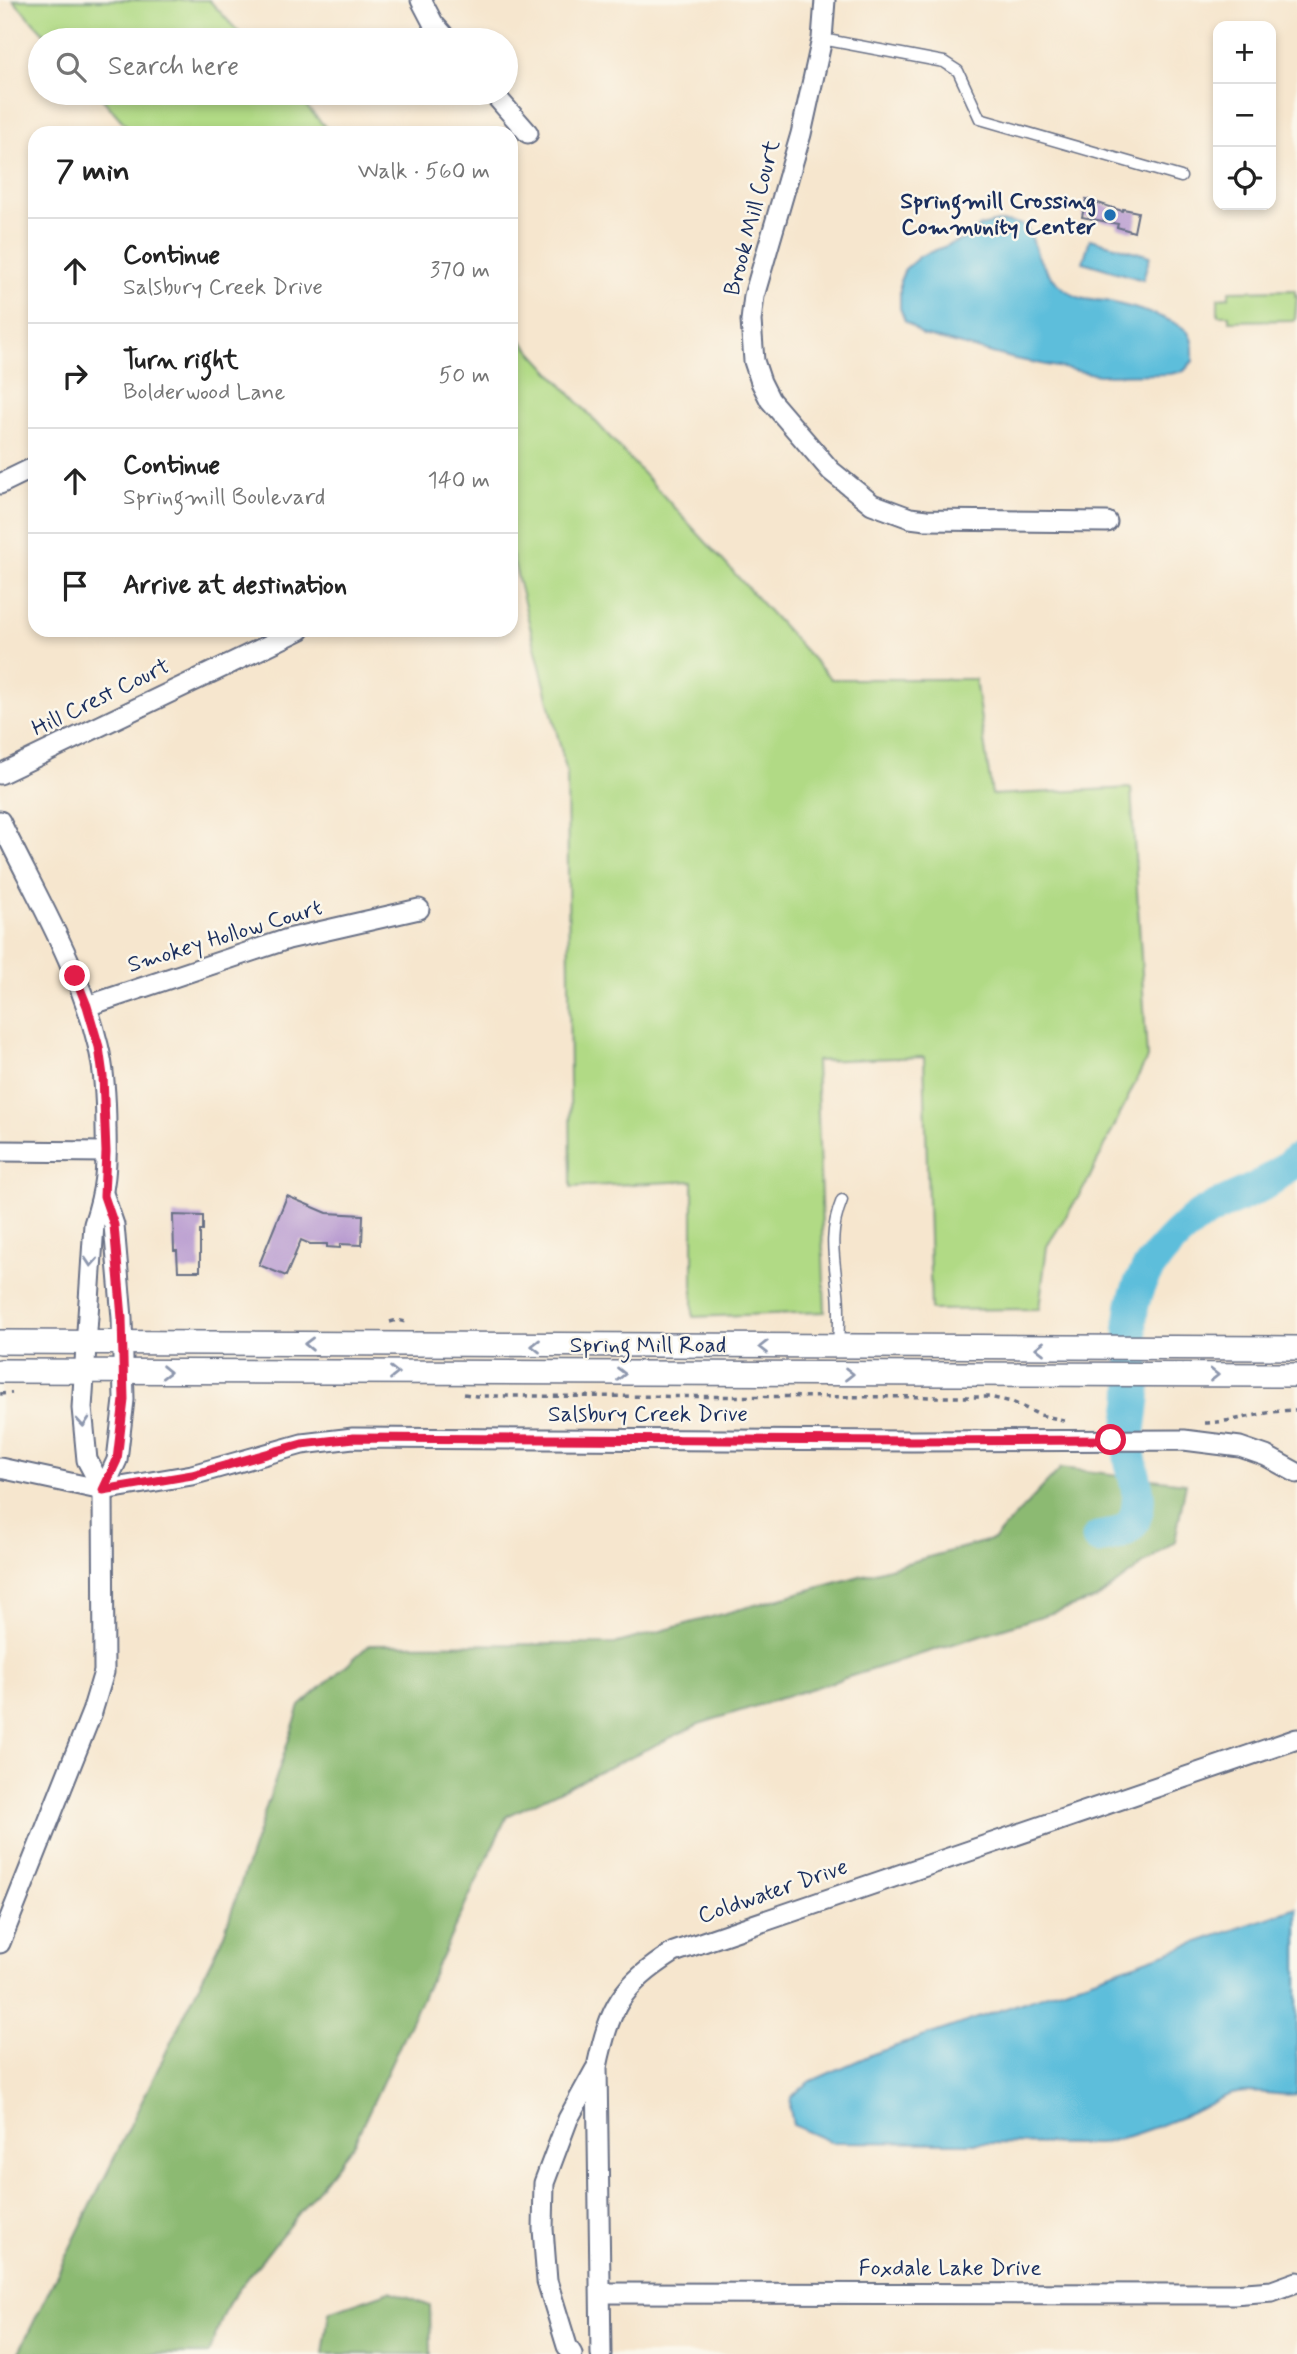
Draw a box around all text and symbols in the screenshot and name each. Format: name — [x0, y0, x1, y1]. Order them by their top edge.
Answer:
map controls — [1213, 21, 1276, 210]
button: + — [1213, 21, 1276, 84]
search box — [28, 28, 518, 105]
icon: search — [52, 48, 90, 86]
text: Search here — [108, 50, 239, 84]
button: − — [1213, 84, 1276, 147]
street label: Brook Mill Court — [718, 136, 788, 299]
button: locate — [1213, 147, 1276, 210]
text: 7 min — [56, 152, 130, 191]
text: Walk · 560 m — [358, 157, 490, 187]
place label: Springmill Crossing Community Center — [900, 187, 1096, 243]
marker: Springmill Crossing Community Center — [1102, 207, 1118, 223]
text: Continue — [123, 239, 220, 273]
icon: ahead — [56, 252, 94, 290]
text: 370 m — [430, 256, 490, 286]
text: Salsbury Creek Drive — [123, 273, 323, 303]
text: Turn right — [123, 344, 239, 378]
icon: right — [56, 357, 94, 395]
text: 50 m — [439, 361, 490, 391]
text: Bolderwood Lane — [123, 378, 285, 408]
text: Continue — [123, 449, 220, 483]
icon: ahead — [56, 462, 94, 500]
text: 140 m — [427, 466, 490, 496]
text: Springmill Boulevard — [123, 483, 325, 513]
icon: arrive — [56, 567, 94, 605]
text: Arrive at destination — [123, 569, 347, 603]
street label: Hill Crest Court — [27, 652, 175, 744]
street label: Smokey Hollow Court — [124, 893, 326, 981]
route end — [59, 960, 90, 991]
one-way arrow — [84, 1257, 99, 1268]
street label: Spring Mill Road — [570, 1331, 726, 1363]
one-way arrow — [303, 1336, 314, 1352]
one-way arrow — [531, 1338, 541, 1354]
one-way arrow — [758, 1339, 769, 1355]
one-way arrow — [1035, 1340, 1045, 1356]
one-way arrow — [161, 1365, 172, 1380]
one-way arrow — [389, 1365, 399, 1381]
one-way arrow — [616, 1366, 627, 1382]
one-way arrow — [844, 1366, 854, 1382]
one-way arrow — [1209, 1367, 1219, 1383]
street label: Salsbury Creek Drive — [548, 1400, 748, 1430]
one-way arrow — [75, 1417, 90, 1428]
route start — [1095, 1424, 1126, 1455]
street label: Coldwater Drive — [694, 1852, 852, 1932]
street label: Foxdale Lake Drive — [858, 2254, 1042, 2284]

